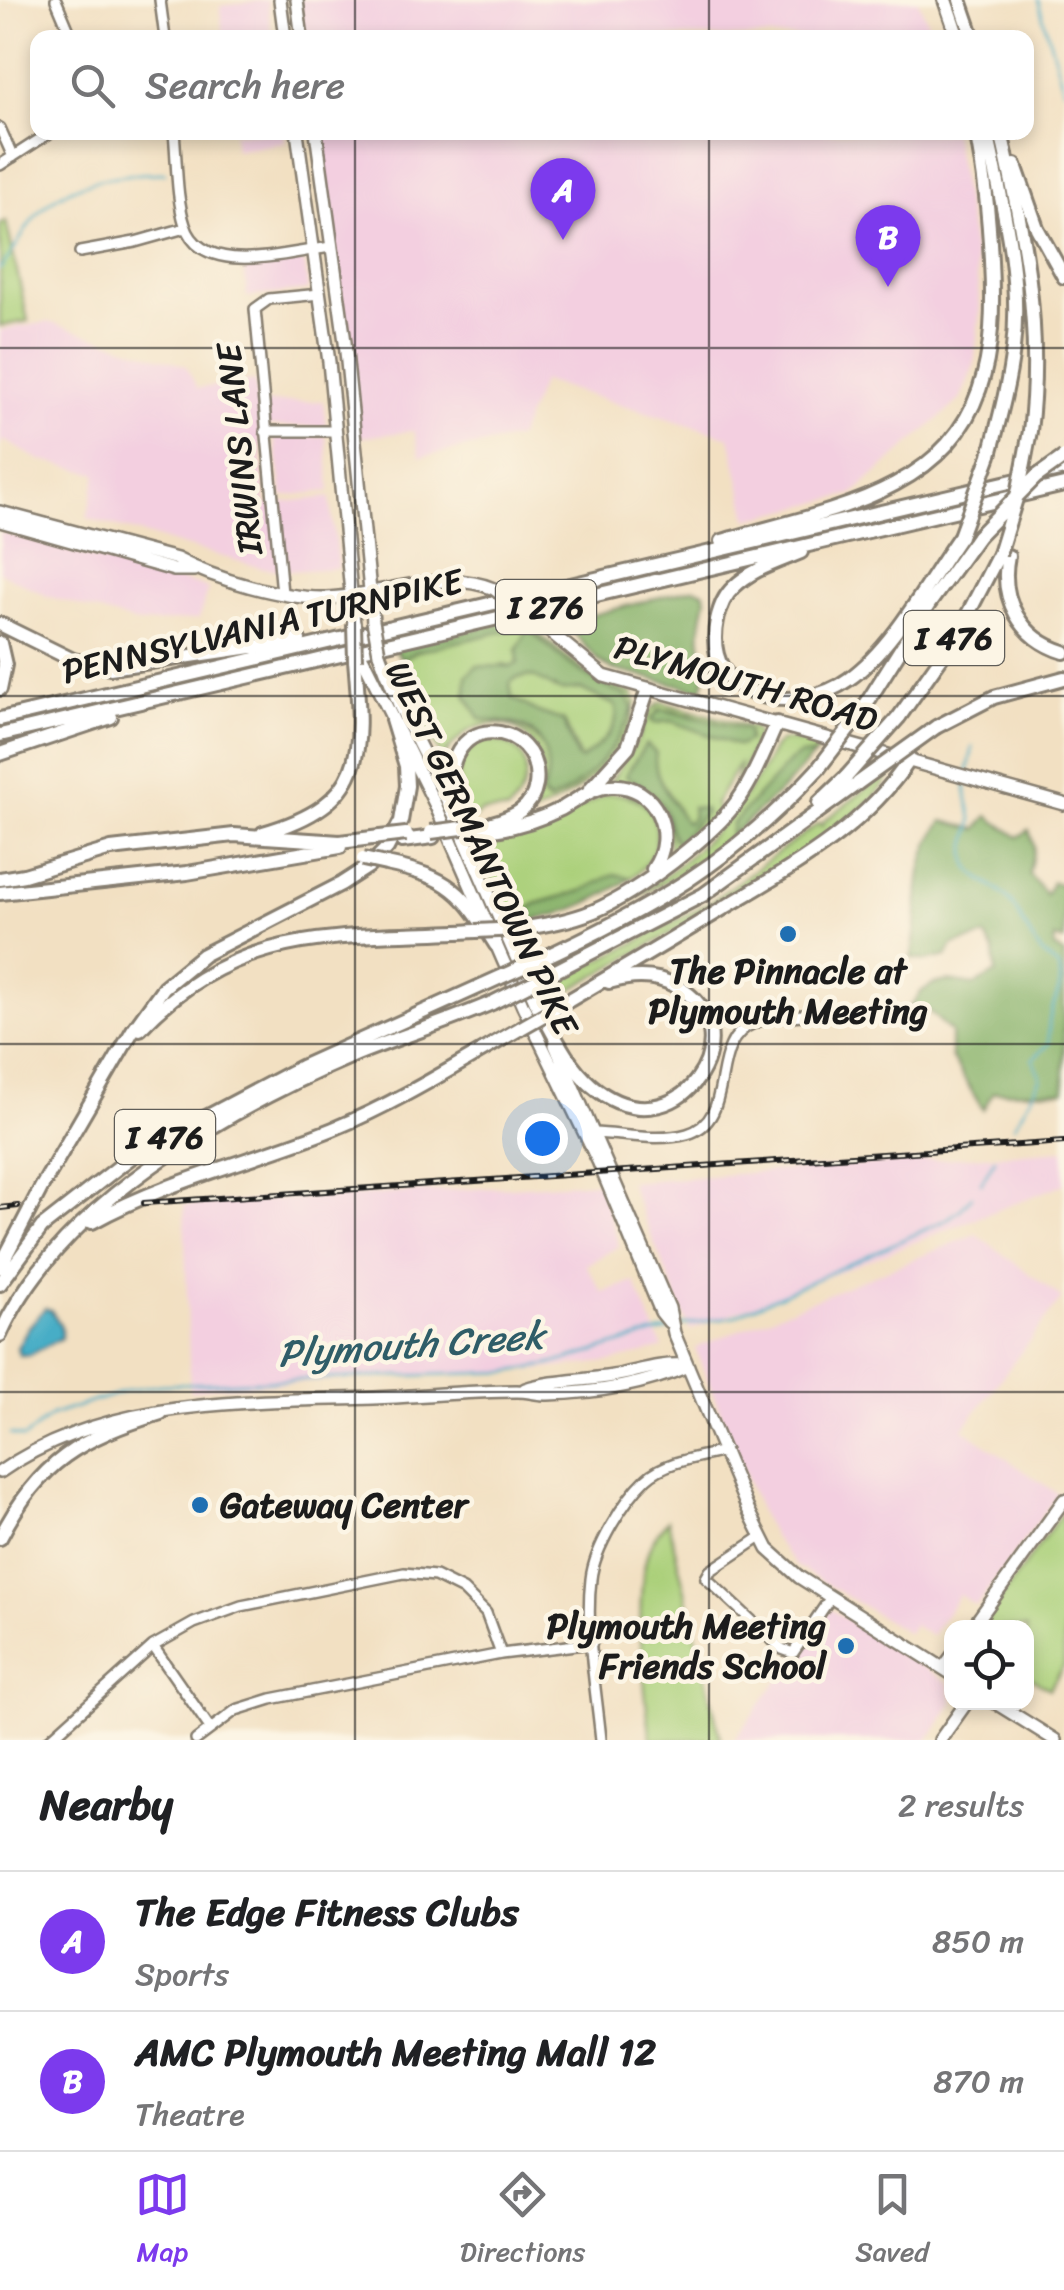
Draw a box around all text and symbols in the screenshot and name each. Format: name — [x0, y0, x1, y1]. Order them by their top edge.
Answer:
search box — [30, 30, 1034, 140]
text: Search here — [145, 52, 345, 119]
icon: search — [65, 58, 120, 113]
pin: A — [530, 158, 596, 240]
pin: B — [856, 204, 920, 287]
street label: IRWINS LANE — [197, 338, 281, 559]
street label: PENNSYLVANIA TURNPIKE — [56, 549, 471, 702]
road number: I 276 — [496, 580, 596, 634]
road number: I 476 — [904, 611, 1004, 665]
street label: PLYMOUTH ROAD — [607, 616, 885, 750]
street label: WEST GERMANTOWN PIKE — [368, 650, 597, 1048]
marker: The Pinnacle at Plymouth Meeting — [777, 923, 799, 945]
place label: The Pinnacle at Plymouth Meeting — [648, 940, 928, 1042]
road number: I 476 — [115, 1110, 215, 1164]
your location — [517, 1113, 568, 1164]
water label: Plymouth Creek — [276, 1302, 551, 1388]
place label: Gateway Center — [220, 1474, 470, 1536]
marker: Gateway Center — [189, 1494, 211, 1516]
place label: Plymouth Meeting Friends School — [547, 1595, 828, 1697]
map controls — [944, 1620, 1034, 1710]
button: locate — [944, 1620, 1034, 1710]
marker: Plymouth Meeting Friends School — [835, 1635, 857, 1657]
text: Nearby — [40, 1768, 173, 1842]
text: 2 results — [898, 1777, 1024, 1834]
text: The Edge Fitness Clubs — [135, 1879, 519, 1946]
text: A — [62, 1913, 83, 1970]
text: 850 m — [932, 1913, 1024, 1970]
text: Sports — [135, 1946, 229, 2003]
text: AMC Plymouth Meeting Mall 12 — [135, 2019, 656, 2086]
text: B — [62, 2053, 83, 2110]
text: 870 m — [933, 2053, 1024, 2110]
text: Theatre — [135, 2086, 245, 2143]
tab: Map — [135, 2167, 190, 2276]
tab: Directions — [460, 2167, 585, 2276]
tab: Saved — [855, 2167, 929, 2276]

